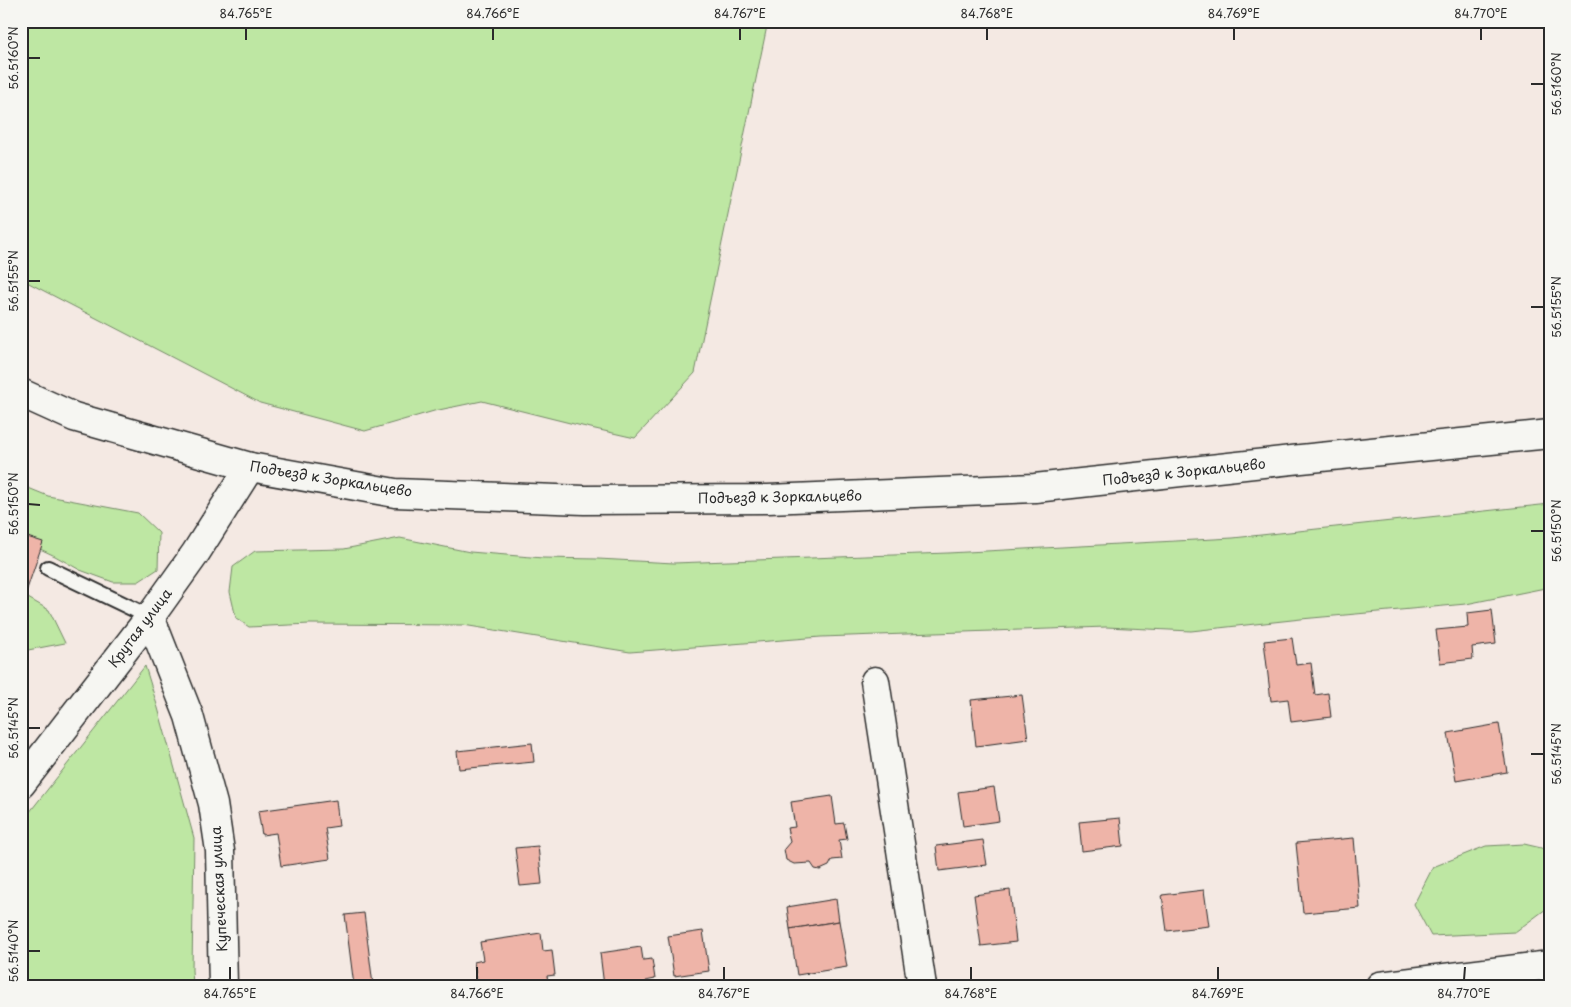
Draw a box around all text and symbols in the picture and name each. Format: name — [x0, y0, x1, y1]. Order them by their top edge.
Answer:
text: 84.765°E — [220, 4, 272, 22]
text: 84.766°E — [466, 4, 520, 22]
text: 84.767°E — [714, 4, 766, 22]
text: 84.768°E — [961, 4, 1013, 22]
text: 84.769°E — [1208, 4, 1260, 22]
text: 84.770°E — [1454, 4, 1508, 22]
text: 56.5160°N — [4, 26, 22, 90]
text: 56.5160°N — [1547, 52, 1565, 116]
text: 56.5155°N — [4, 250, 22, 312]
text: 56.5155°N — [1547, 276, 1565, 338]
street label: Подъезд к Зоркальцево — [1101, 452, 1267, 491]
street label: Подъезд к Зоркальцево — [248, 455, 414, 502]
text: 56.5150°N — [4, 472, 22, 536]
street label: Подъезд к Зоркальцево — [698, 485, 862, 508]
text: 56.5150°N — [1547, 499, 1565, 563]
street label: Крутая улица — [103, 583, 177, 672]
text: 56.5145°N — [4, 697, 22, 759]
text: 56.5145°N — [1547, 723, 1565, 785]
street label: Купеческая улица — [205, 826, 232, 952]
text: 56.5140°N — [4, 919, 22, 983]
text: 84.765°E — [204, 984, 256, 1002]
text: 84.766°E — [450, 984, 504, 1002]
text: 84.767°E — [698, 984, 750, 1002]
text: 84.768°E — [945, 984, 997, 1002]
text: 84.769°E — [1192, 984, 1244, 1002]
text: 84.770°E — [1437, 984, 1491, 1002]

